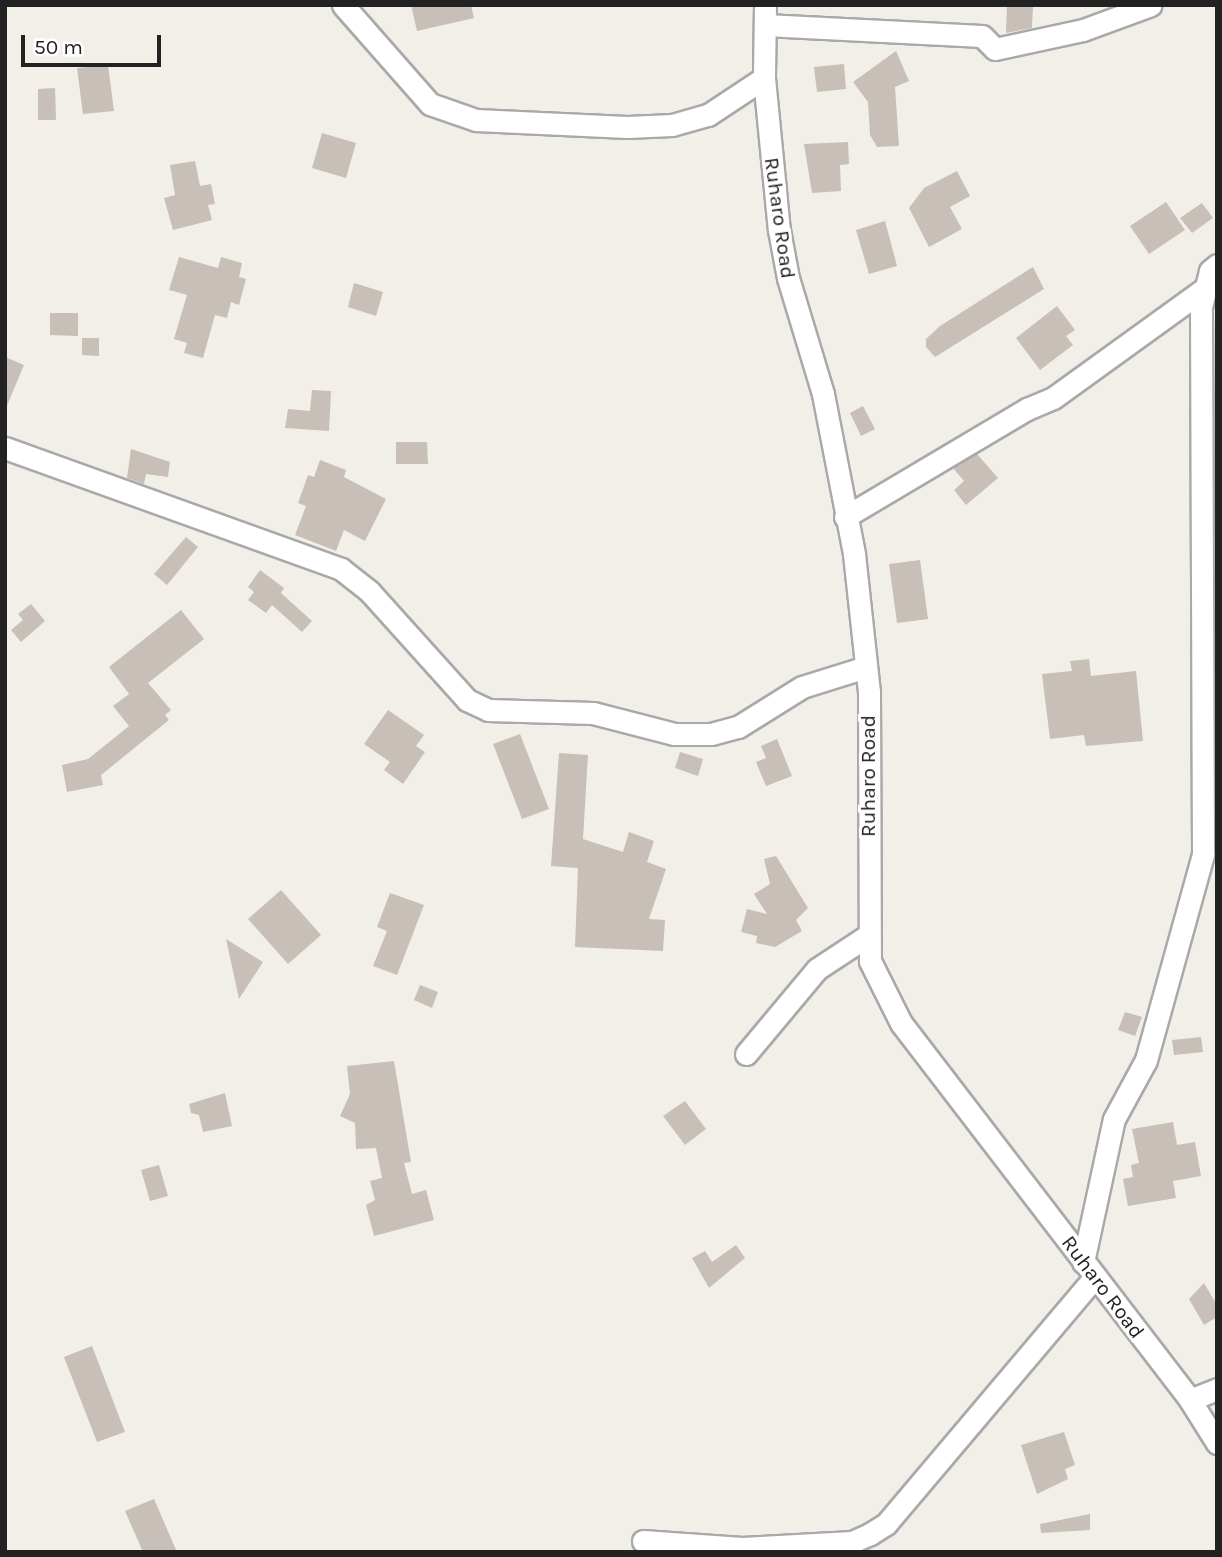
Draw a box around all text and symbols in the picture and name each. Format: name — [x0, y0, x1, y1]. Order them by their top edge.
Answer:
scale bar — [24, 21, 164, 65]
text: 50 m — [34, 35, 83, 59]
street label: Ruharo Road — [759, 156, 801, 280]
street label: Ruharo Road — [855, 715, 881, 837]
street label: Ruharo Road — [1056, 1231, 1150, 1343]

